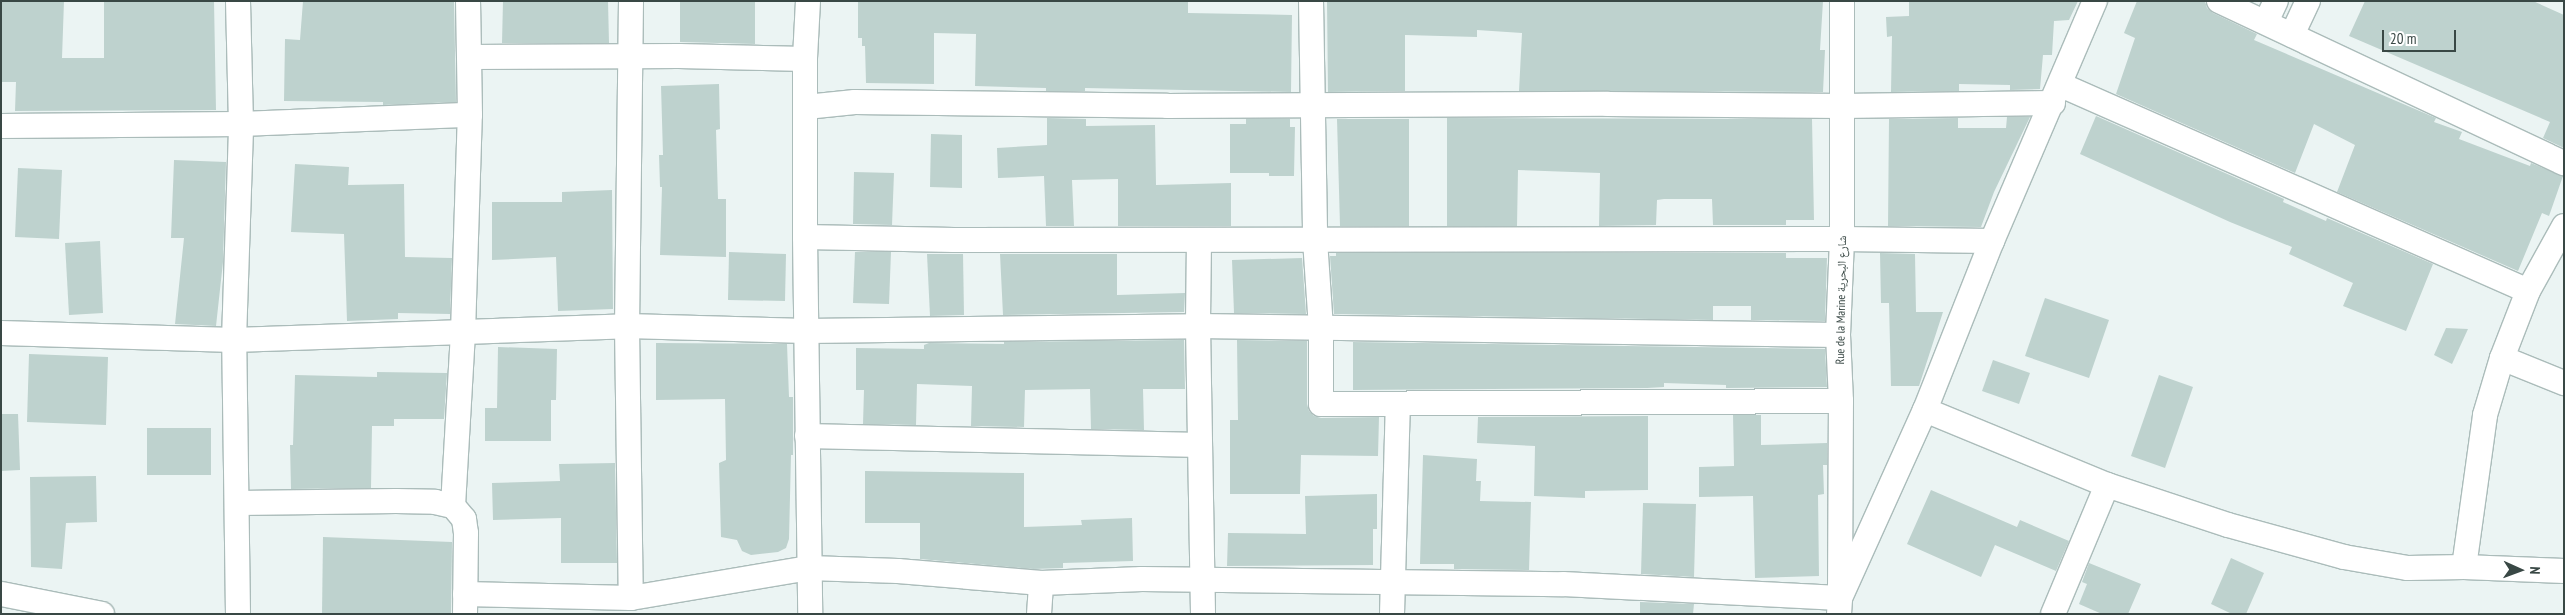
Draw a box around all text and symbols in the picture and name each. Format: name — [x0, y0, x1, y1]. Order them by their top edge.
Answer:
scale bar — [2385, 20, 2459, 52]
text: 20 m — [2390, 29, 2416, 48]
street label: Rue de la Marine شارع البحرية — [1833, 235, 1849, 365]
north arrow — [2495, 545, 2545, 595]
text: N — [2526, 566, 2544, 575]

